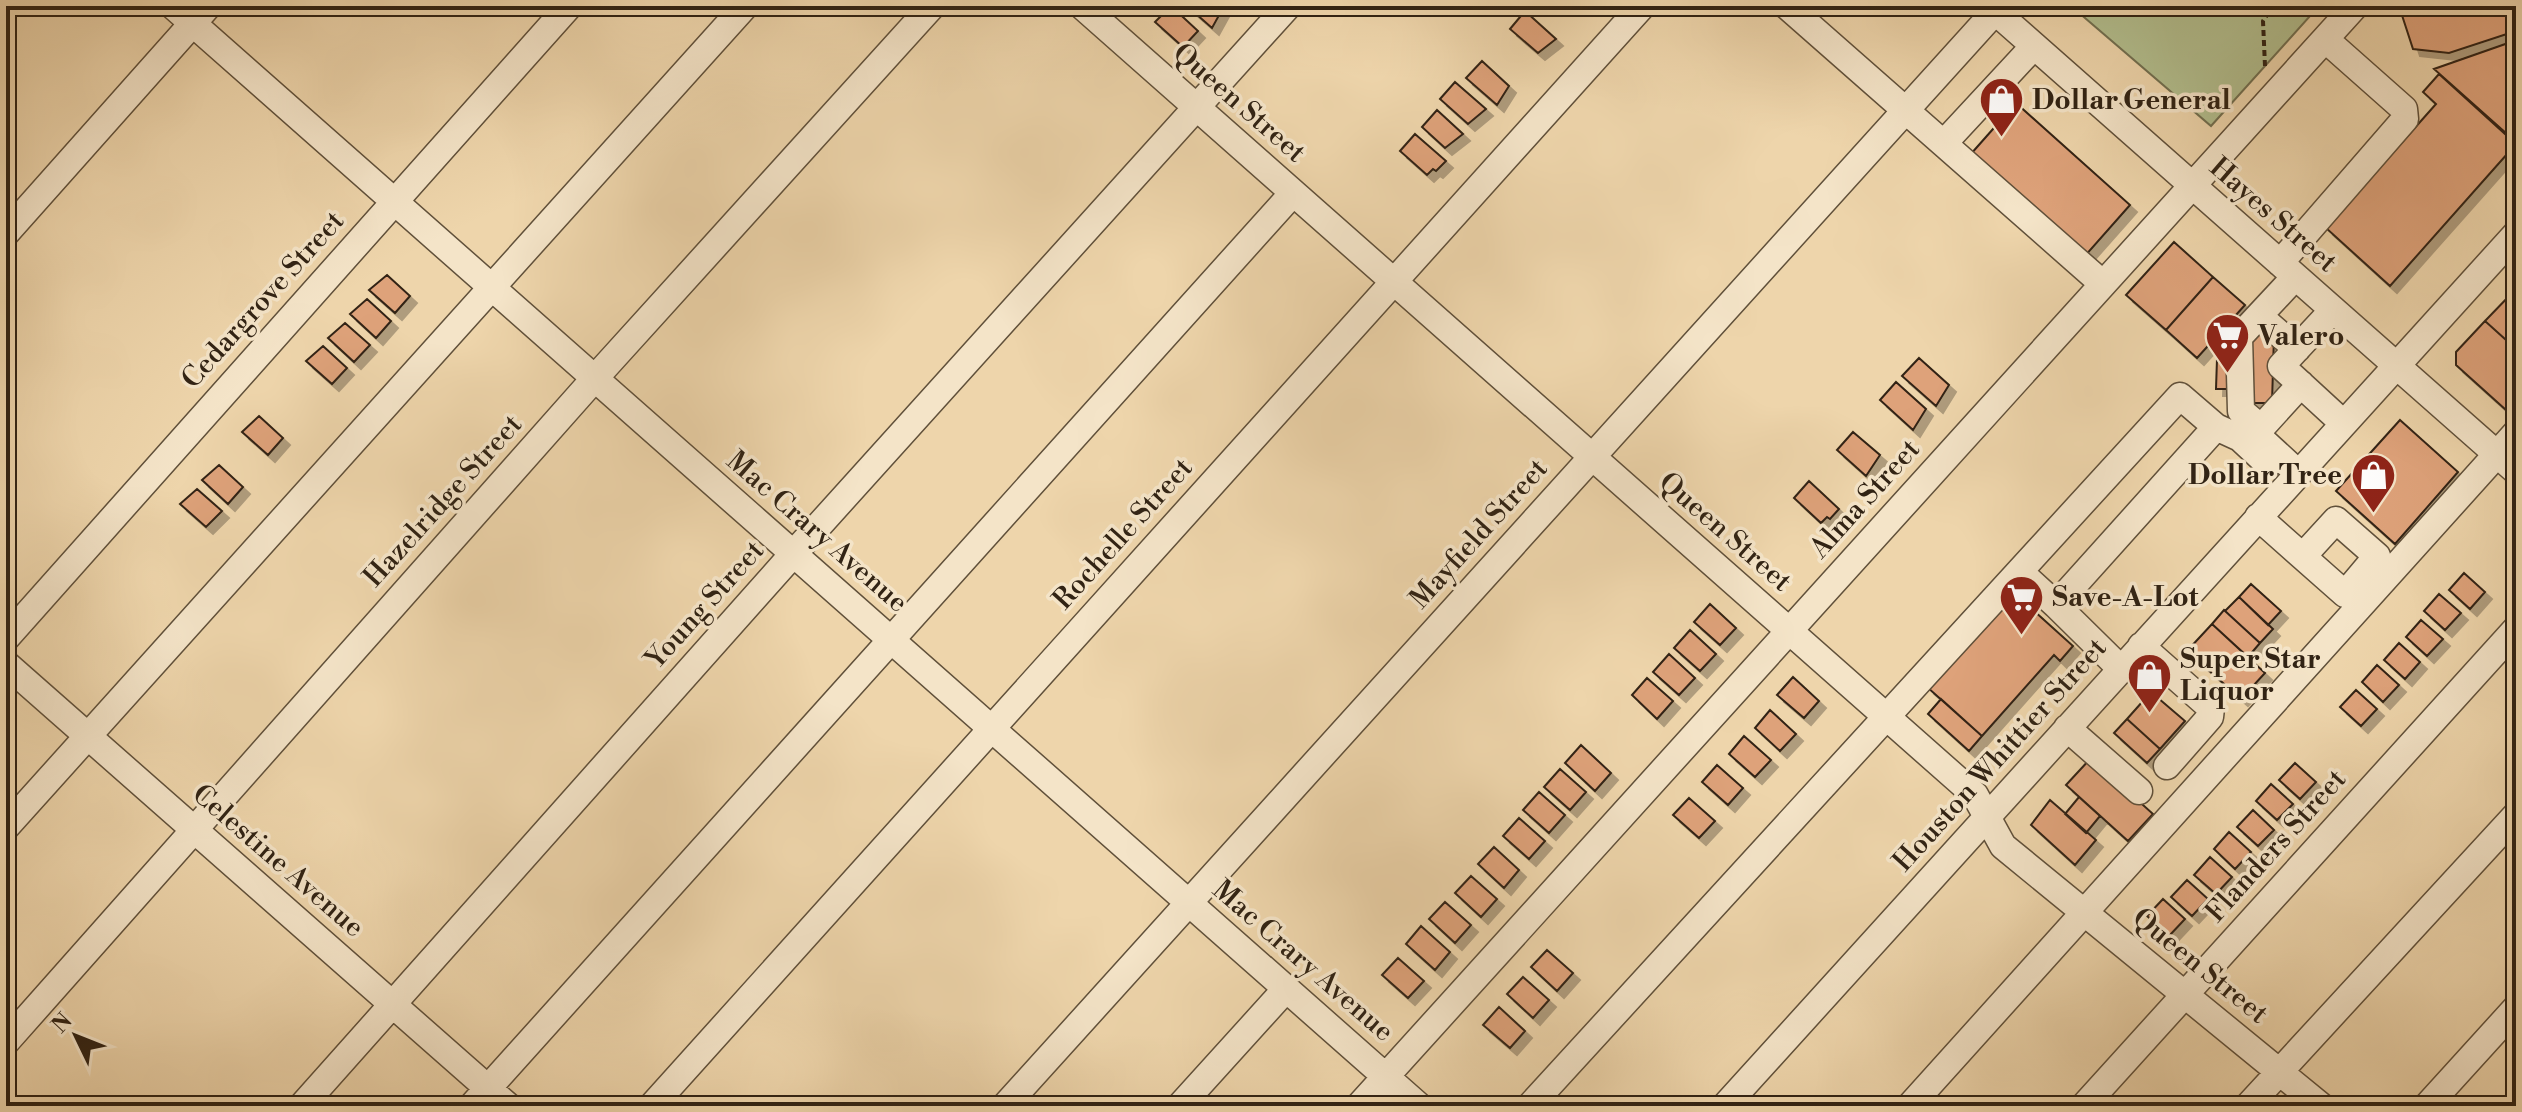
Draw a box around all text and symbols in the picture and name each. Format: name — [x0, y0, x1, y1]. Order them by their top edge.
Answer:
street label: Queen Street — [1165, 36, 1313, 170]
shop icon: Dollar General — [1977, 76, 2025, 139]
place label: Dollar General — [2032, 83, 2231, 118]
street label: Hayes Street — [2202, 150, 2344, 280]
street label: Cedargrove Street — [174, 204, 352, 396]
supermarket icon: Valero — [2203, 312, 2251, 375]
place label: Valero — [2257, 319, 2344, 354]
street label: Hazelridge Street — [356, 407, 530, 595]
street label: Alma Street — [1802, 432, 1928, 566]
street label: Mac Crary Avenue — [719, 444, 915, 620]
street label: Rochelle Street — [1046, 451, 1200, 617]
shop icon: Dollar Tree — [2349, 451, 2397, 514]
street label: Mayfield Street — [1403, 452, 1556, 616]
place label: Dollar Tree — [2188, 458, 2342, 493]
street label: Queen Street — [1651, 465, 1799, 599]
street label: Young Street — [637, 533, 772, 678]
supermarket icon: Save-A-Lot — [1997, 573, 2045, 636]
place label: Save-A-Lot — [2052, 580, 2200, 615]
street label: Houston Whittier Street — [1886, 631, 2114, 879]
place label: Super Star Liquor — [2180, 642, 2321, 709]
shop icon: Super Star Liquor — [2125, 651, 2173, 714]
street label: Flanders Street — [2198, 762, 2354, 930]
street label: Celestine Avenue — [185, 777, 371, 945]
street label: Mac Crary Avenue — [1205, 873, 1401, 1049]
street label: Queen Street — [2125, 901, 2275, 1031]
north arrow — [36, 996, 116, 1076]
text: N — [47, 1007, 79, 1039]

